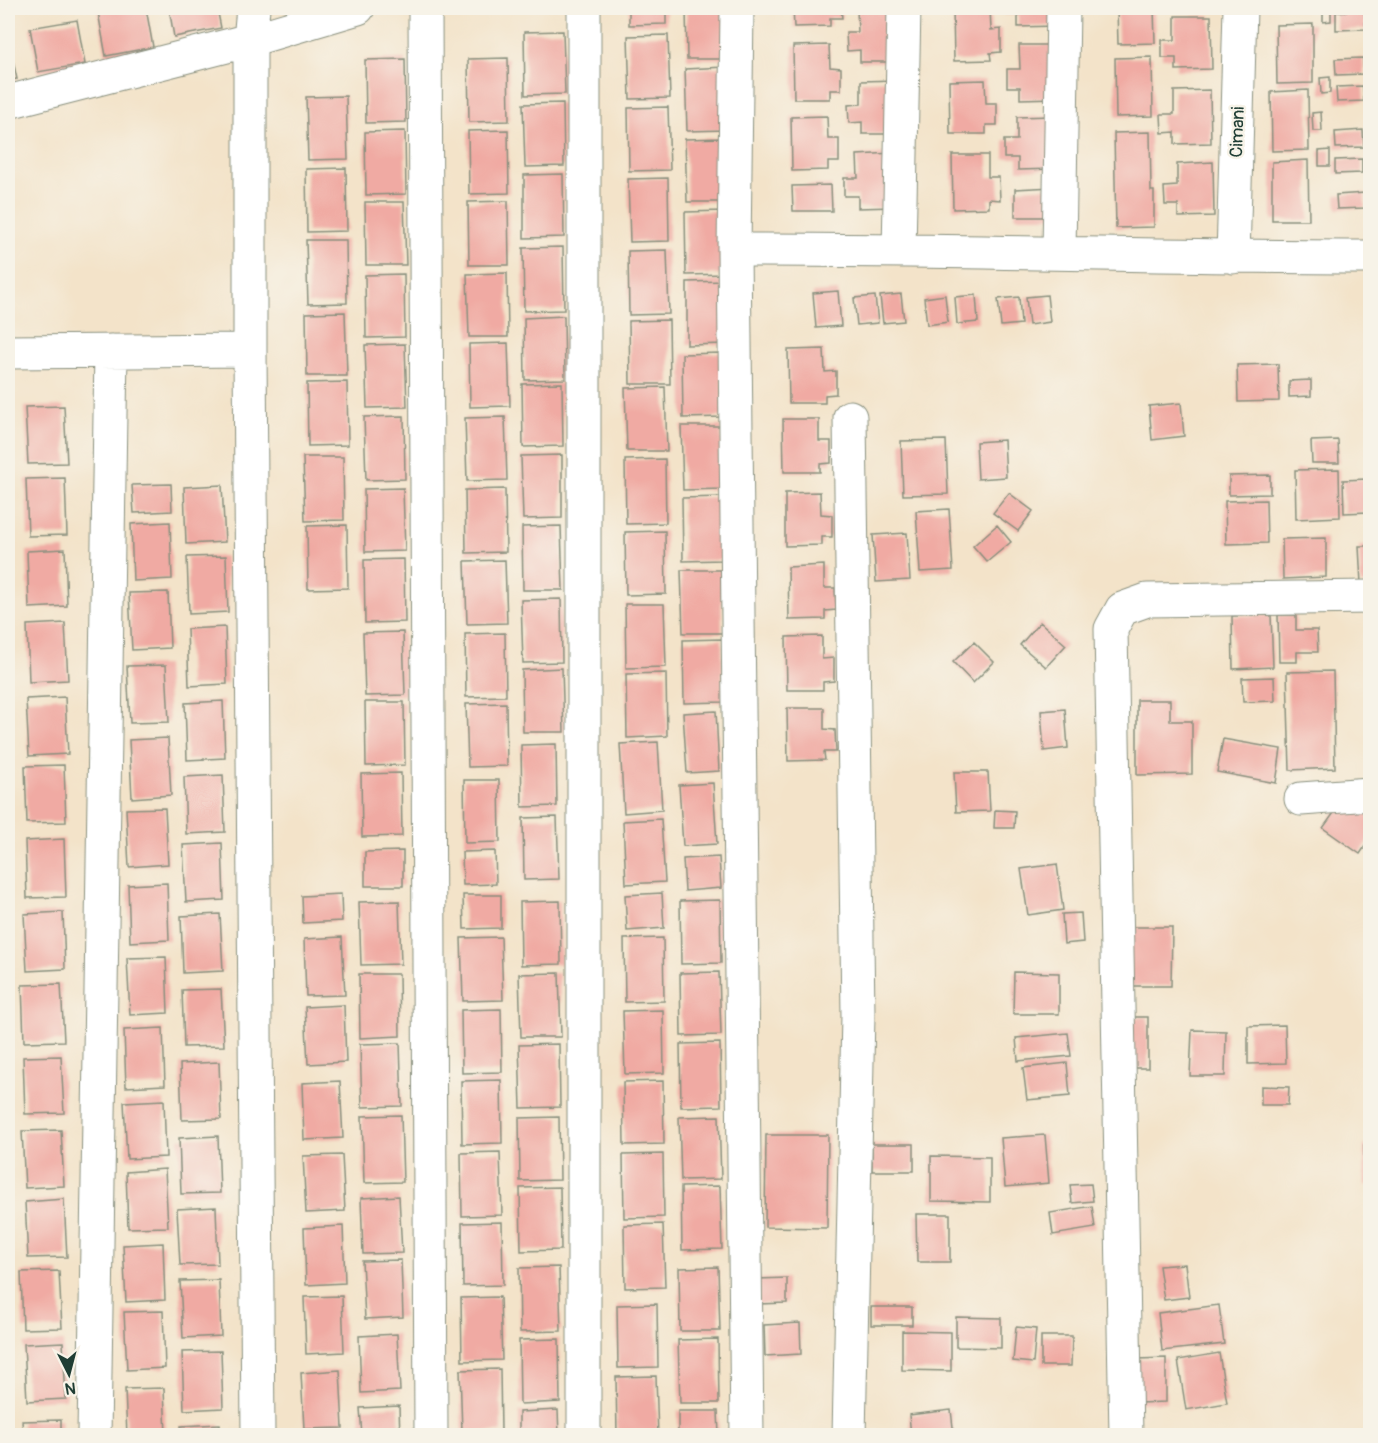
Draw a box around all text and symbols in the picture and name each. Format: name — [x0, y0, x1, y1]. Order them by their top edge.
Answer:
street label: Cimani — [1225, 106, 1250, 158]
north arrow — [39, 1344, 99, 1404]
text: N — [64, 1377, 77, 1398]

